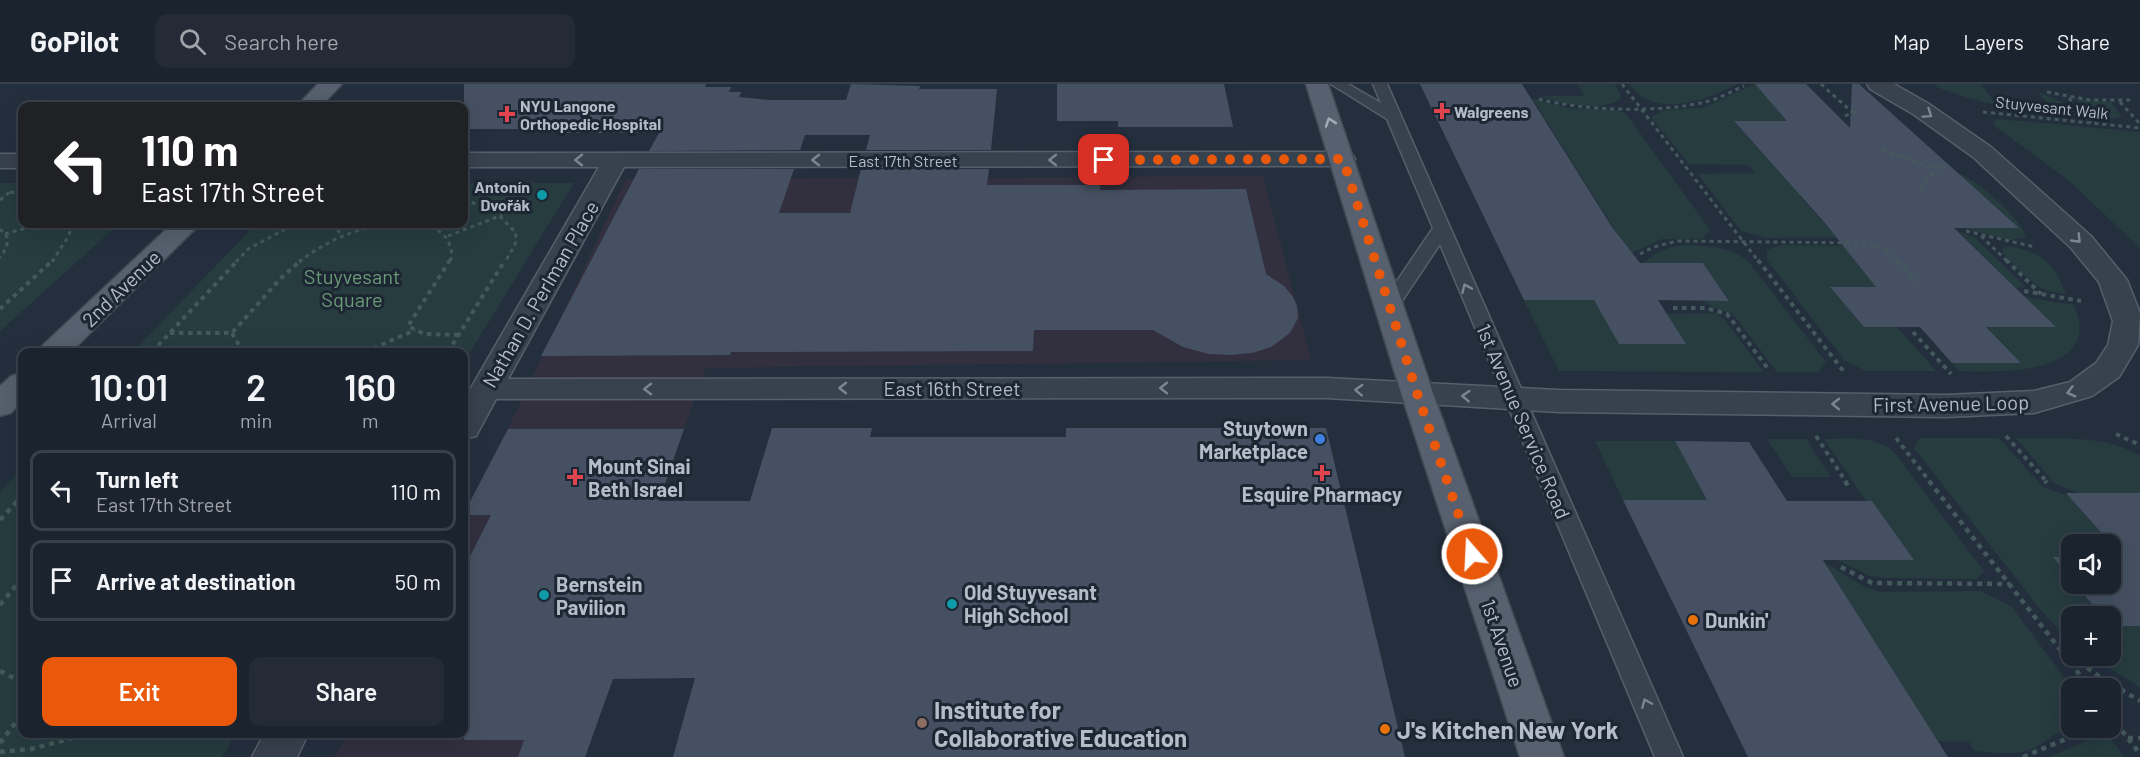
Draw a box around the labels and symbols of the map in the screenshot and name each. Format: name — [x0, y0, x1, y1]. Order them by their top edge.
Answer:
street label: Stuyvesant Walk — [1995, 92, 2109, 122]
place label: NYU Langone Orthopedic Hospital — [520, 96, 661, 133]
place label: Walgreens — [1454, 102, 1529, 121]
marker: Walgreens — [1435, 104, 1449, 118]
marker: NYU Langone Orthopedic Hospital — [498, 105, 516, 123]
one-way arrow — [1922, 107, 1933, 118]
one-way arrow — [1325, 117, 1337, 128]
pin — [1078, 134, 1129, 185]
street label: East 17th Street — [848, 151, 958, 170]
one-way arrow — [575, 154, 584, 166]
one-way arrow — [812, 154, 821, 166]
one-way arrow — [1049, 154, 1058, 166]
place label: Antonín Dvořák — [474, 177, 530, 214]
marker: Antonín Dvořák — [535, 188, 549, 202]
street label: Nathan D. Perlman Place — [477, 196, 603, 392]
one-way arrow — [2070, 232, 2081, 243]
street label: 2nd Avenue — [77, 245, 165, 331]
park label: Stuyvesant Square — [304, 264, 400, 311]
one-way arrow — [1462, 283, 1474, 294]
street label: 1st Avenue Service Road — [1472, 320, 1576, 522]
street label: East 16th Street — [883, 376, 1021, 400]
one-way arrow — [838, 382, 847, 394]
one-way arrow — [1159, 382, 1168, 394]
one-way arrow — [643, 383, 652, 395]
one-way arrow — [1354, 383, 1363, 396]
one-way arrow — [2066, 385, 2076, 398]
one-way arrow — [1462, 390, 1471, 403]
street label: First Avenue Loop — [1873, 390, 2029, 416]
one-way arrow — [1831, 398, 1840, 411]
place label: Stuytown Marketplace — [1199, 416, 1308, 463]
marker: Stuytown Marketplace — [1313, 432, 1327, 446]
place label: Mount Sinai Beth Israel — [588, 454, 690, 501]
marker: Esquire Pharmacy — [1315, 466, 1329, 480]
marker: Mount Sinai Beth Israel — [566, 468, 584, 486]
place label: Esquire Pharmacy — [1242, 482, 1402, 506]
position arrow — [1440, 522, 1504, 586]
place label: Bernstein Pavilion — [556, 572, 642, 619]
place label: Old Stuyvesant High School — [964, 580, 1097, 627]
marker: Bernstein Pavilion — [537, 588, 551, 602]
street label: 1st Avenue — [1477, 596, 1529, 690]
marker: Old Stuyvesant High School — [945, 597, 959, 611]
place label: Dunkin' — [1705, 608, 1769, 632]
marker: Dunkin' — [1686, 613, 1700, 627]
place label: Institute for Collaborative Education — [934, 695, 1187, 752]
one-way arrow — [1641, 699, 1653, 710]
place label: J's Kitchen New York — [1397, 715, 1619, 744]
marker: Institute for Collaborative Education — [915, 716, 929, 730]
marker: J's Kitchen New York — [1378, 722, 1392, 736]

